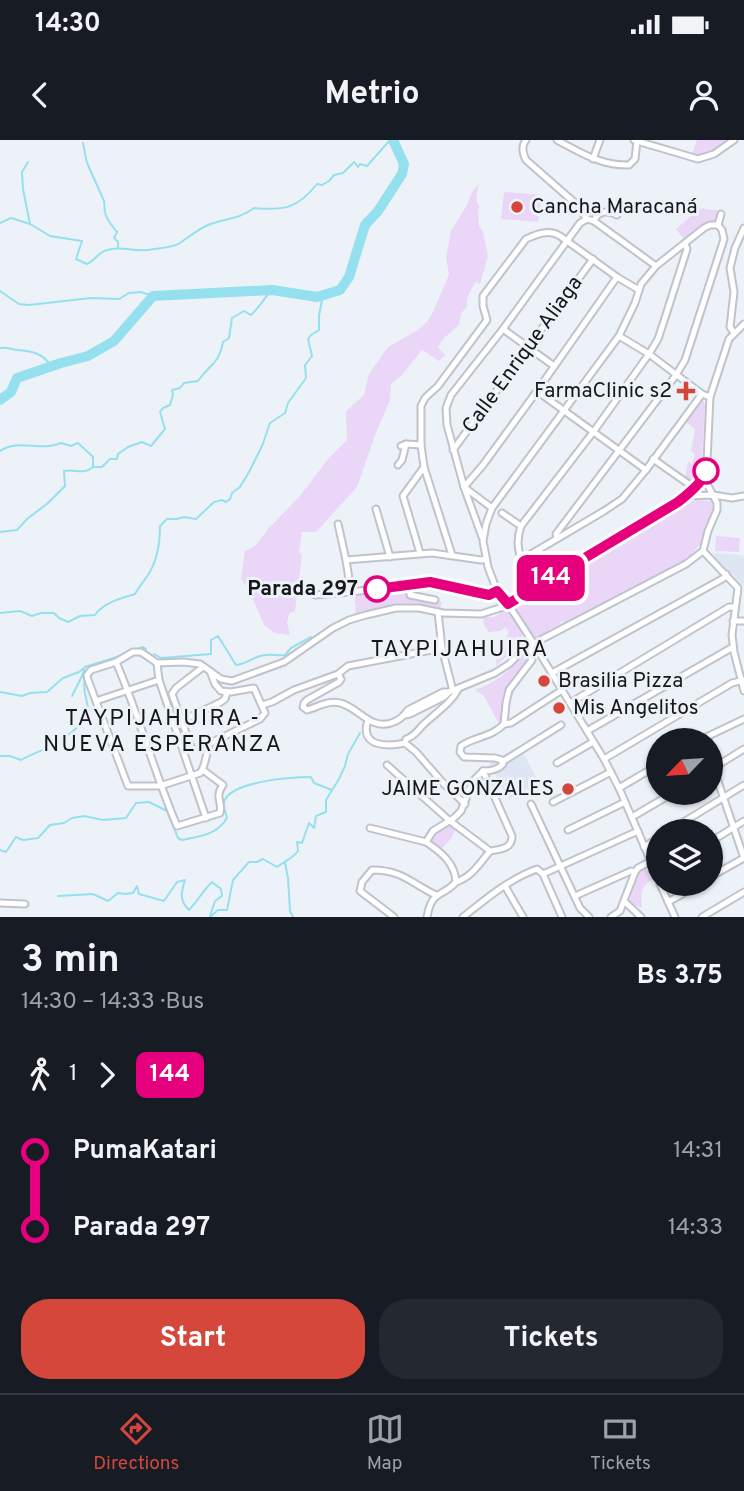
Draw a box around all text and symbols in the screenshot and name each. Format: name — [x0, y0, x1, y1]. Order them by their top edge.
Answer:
text: 14:30 — [35, 8, 101, 41]
text: Metrio — [324, 75, 420, 115]
icon: back — [21, 76, 59, 114]
icon: person — [685, 76, 723, 114]
place label: Cancha Maracaná — [531, 194, 698, 221]
marker: Cancha Maracaná — [509, 199, 525, 215]
street label: Calle Enrique Aliaga — [457, 271, 589, 439]
place label: FarmaClinic s2 — [534, 378, 672, 405]
marker: FarmaClinic s2 — [678, 383, 694, 399]
unlabelled marker — [693, 458, 719, 484]
line badge: 144 — [511, 555, 591, 601]
text: 144 — [531, 563, 571, 593]
place label: Parada 297 — [247, 576, 358, 603]
marker: Parada 297 — [364, 576, 390, 602]
district label: TAYPIJAHUIRA — [371, 636, 549, 665]
place label: Brasilia Pizza — [558, 668, 683, 695]
marker: Brasilia Pizza — [536, 673, 552, 689]
place label: Mis Angelitos — [573, 695, 699, 722]
marker: Mis Angelitos — [551, 700, 567, 716]
district label: TAYPIJAHUIRA - NUEVA ESPERANZA — [43, 705, 283, 760]
north arrow — [646, 728, 723, 805]
map controls — [646, 728, 723, 896]
place label: JAIME GONZALES — [381, 776, 554, 803]
marker: JAIME GONZALES — [560, 781, 576, 797]
button: layers — [646, 819, 723, 896]
text: 3 min — [21, 937, 120, 986]
text: Bs 3.75 — [637, 960, 723, 993]
text: 14:30 – 14:33 · Bus — [21, 988, 204, 1017]
icon: walk — [21, 1056, 59, 1094]
icon: forward — [88, 1056, 126, 1094]
text: 1 — [69, 1060, 78, 1089]
text: 144 — [150, 1060, 190, 1090]
text: PumaKatari — [73, 1135, 217, 1168]
text: 14:31 — [673, 1137, 723, 1166]
text: Parada 297 — [73, 1212, 210, 1245]
text: 14:33 — [668, 1214, 723, 1243]
button: Start — [21, 1299, 365, 1379]
button: Tickets — [379, 1299, 723, 1379]
tab: Directions — [93, 1410, 179, 1476]
tab: Map — [366, 1410, 404, 1476]
tab: Tickets — [590, 1410, 651, 1476]

